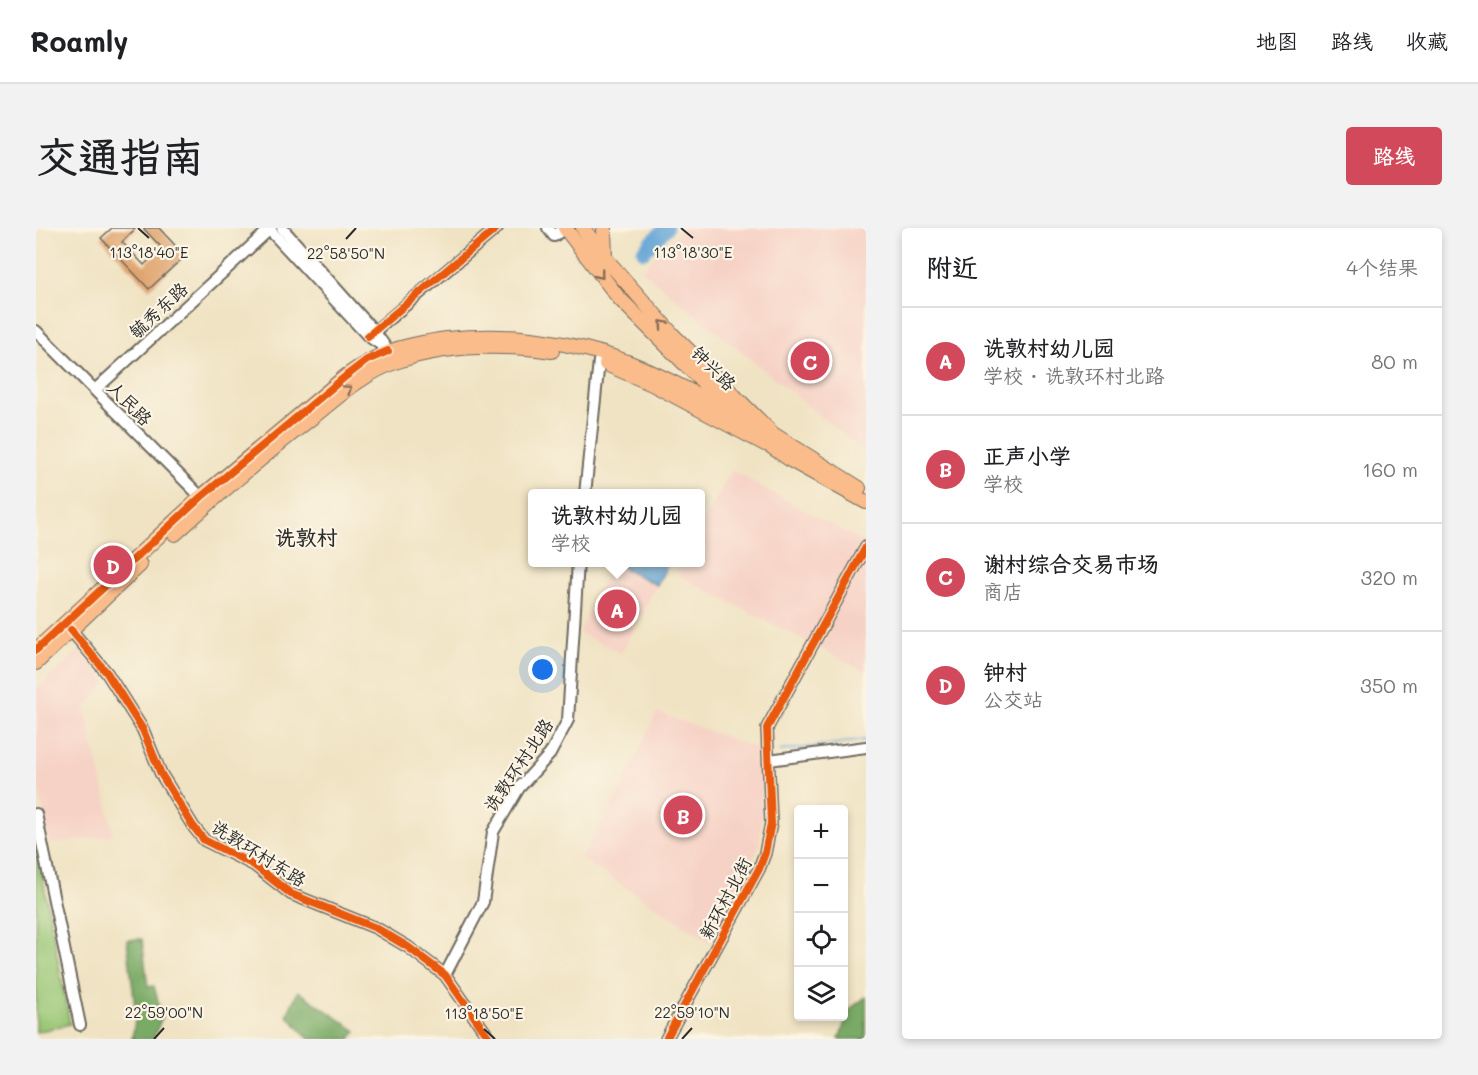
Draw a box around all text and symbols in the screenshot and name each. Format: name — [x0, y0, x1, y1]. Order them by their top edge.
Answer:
text: Roamly — [30, 23, 129, 59]
text: 地图 — [1256, 27, 1298, 54]
text: 路线 — [1331, 27, 1373, 54]
text: 收藏 — [1406, 27, 1448, 54]
button: 路线 — [1346, 127, 1442, 185]
text: 交通指南 — [36, 128, 204, 183]
text: 113°18'40"E — [109, 242, 189, 262]
text: 113°18'30"E — [653, 242, 733, 262]
text: 22°58'50"N — [307, 243, 385, 263]
text: 附近 — [926, 250, 978, 284]
text: 4个结果 — [1346, 254, 1418, 280]
one-way arrow — [592, 268, 603, 279]
street label: 毓秀东路 — [123, 277, 193, 343]
one-way arrow — [660, 320, 671, 331]
text: 诜敦村幼儿园 — [983, 333, 1115, 362]
pin: C — [790, 338, 830, 384]
street label: 钟兴路 — [686, 340, 742, 396]
text: A — [939, 348, 952, 374]
text: 80 m — [1371, 348, 1418, 374]
text: 学校 · 诜敦环村北路 — [983, 362, 1165, 388]
street label: 人民路 — [102, 375, 158, 431]
one-way arrow — [342, 385, 353, 396]
text: 正声小学 — [983, 441, 1071, 470]
text: B — [939, 456, 952, 482]
text: 160 m — [1362, 456, 1418, 482]
text: 学校 — [983, 470, 1023, 496]
popup — [528, 489, 705, 567]
text: 诜敦村幼儿园 — [550, 500, 683, 529]
district label: 诜敦村 — [275, 523, 338, 550]
text: 学校 — [550, 529, 590, 555]
pin: D — [94, 542, 133, 588]
text: 谢村综合交易市场 — [983, 549, 1159, 578]
text: C — [938, 564, 953, 590]
text: 320 m — [1360, 564, 1418, 590]
text: 商店 — [983, 578, 1023, 604]
pin: A — [598, 586, 636, 632]
your location — [528, 655, 557, 684]
text: 钟村 — [983, 657, 1027, 686]
text: D — [938, 672, 953, 698]
text: 350 m — [1360, 672, 1418, 698]
text: 公交站 — [983, 686, 1043, 712]
street label: 诜敦环村北路 — [478, 714, 558, 816]
pin: B — [664, 792, 702, 838]
map controls — [794, 805, 848, 1021]
button: + — [794, 805, 848, 859]
street label: 诜敦环村东路 — [207, 814, 311, 892]
street label: 新环村北街 — [693, 853, 757, 943]
button: − — [794, 859, 848, 913]
button: locate — [794, 913, 848, 967]
button: layers — [794, 967, 848, 1021]
text: 22°59'00"N — [125, 1002, 203, 1022]
text: 22°59'10"N — [654, 1002, 730, 1022]
text: 113°18'50"E — [445, 1003, 524, 1023]

